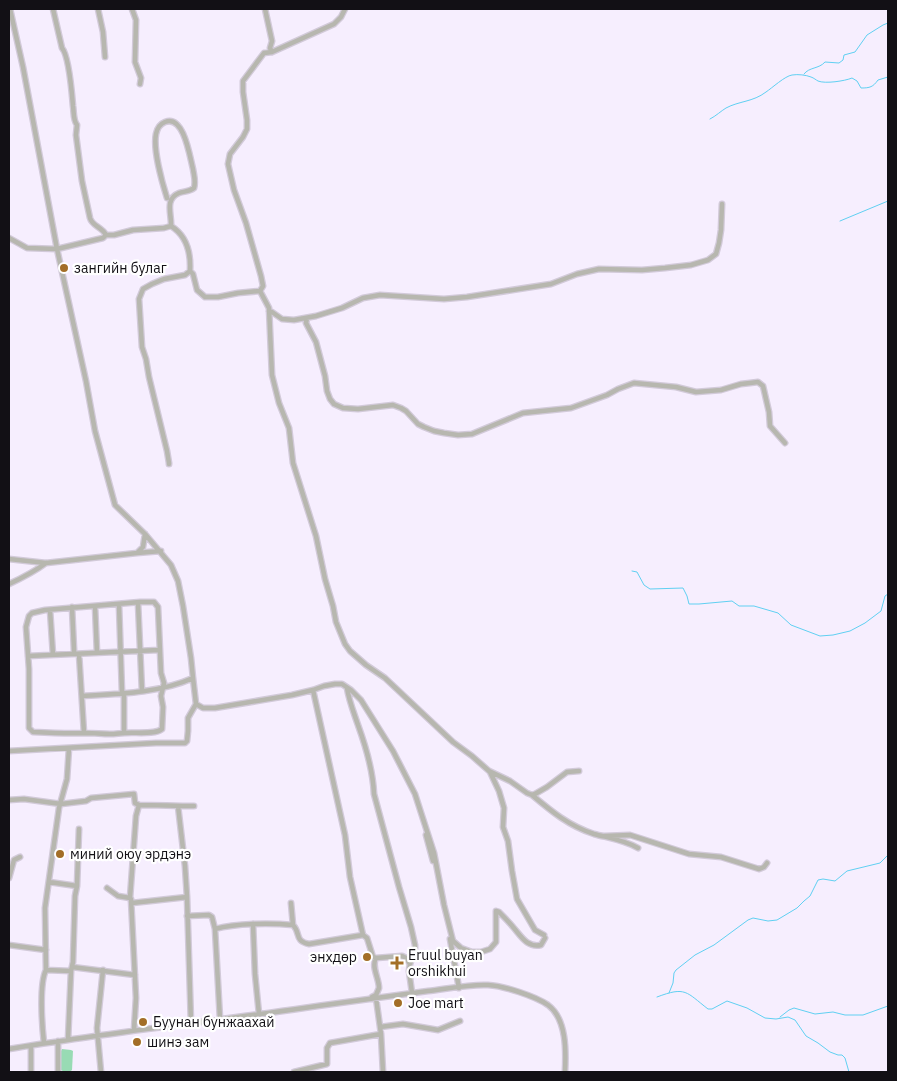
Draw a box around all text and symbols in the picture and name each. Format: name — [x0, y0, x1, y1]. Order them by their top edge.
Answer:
place label: зангийн булаг — [74, 259, 167, 277]
marker: зангийн булаг — [58, 262, 70, 274]
place label: миний оюу эрдэнэ — [70, 845, 191, 863]
marker: миний оюу эрдэнэ — [54, 848, 66, 860]
place label: Eruul buyan orshikhui — [408, 946, 483, 980]
place label: энхдөр — [310, 948, 357, 966]
marker: энхдөр — [361, 951, 373, 963]
marker: Eruul buyan orshikhui — [390, 956, 404, 970]
place label: Joe mart — [408, 994, 464, 1012]
marker: Joe mart — [392, 997, 404, 1009]
place label: Буунан бунжаахай — [153, 1013, 274, 1031]
marker: Буунан бунжаахай — [137, 1016, 149, 1028]
place label: шинэ зам — [147, 1033, 209, 1051]
marker: шинэ зам — [131, 1036, 143, 1048]

